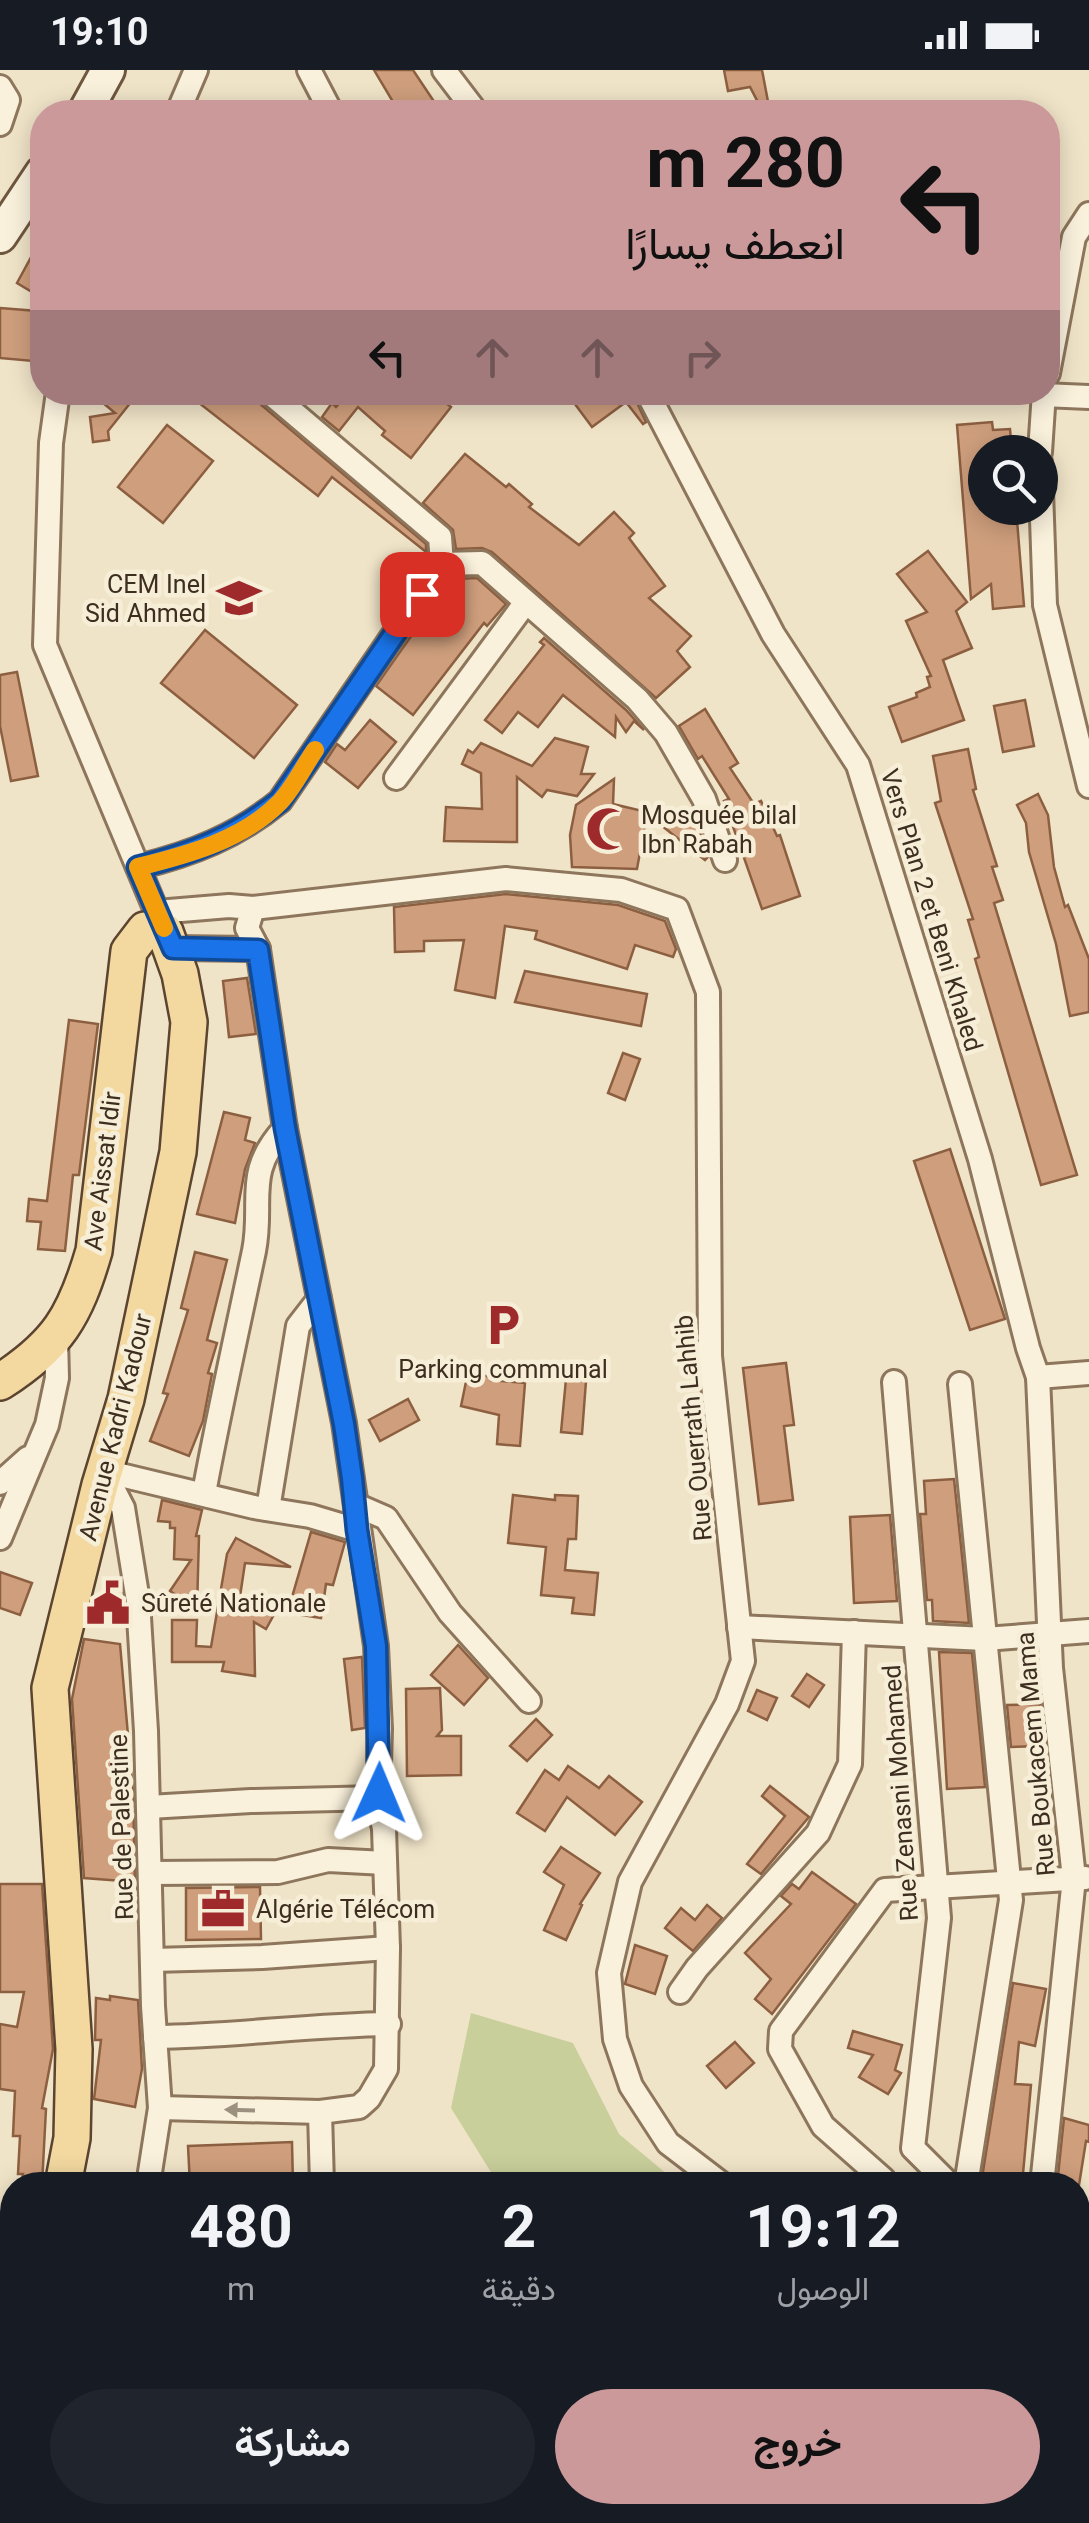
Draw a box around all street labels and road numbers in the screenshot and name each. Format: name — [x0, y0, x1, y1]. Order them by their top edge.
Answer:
street label: Vers Plan 2 et Beni Khaled — [868, 765, 991, 1057]
street label: Ave Aissat Idir — [75, 1089, 134, 1253]
street label: Avenue Kadri Kadour — [70, 1309, 165, 1545]
street label: Rue Ouerrath Lahhib — [666, 1313, 725, 1542]
street label: Rue Boukacem Mama — [1007, 1630, 1068, 1878]
street label: Rue Zenasni Mohamed — [874, 1663, 931, 1922]
street label: Rue de Palestine — [101, 1733, 146, 1921]

